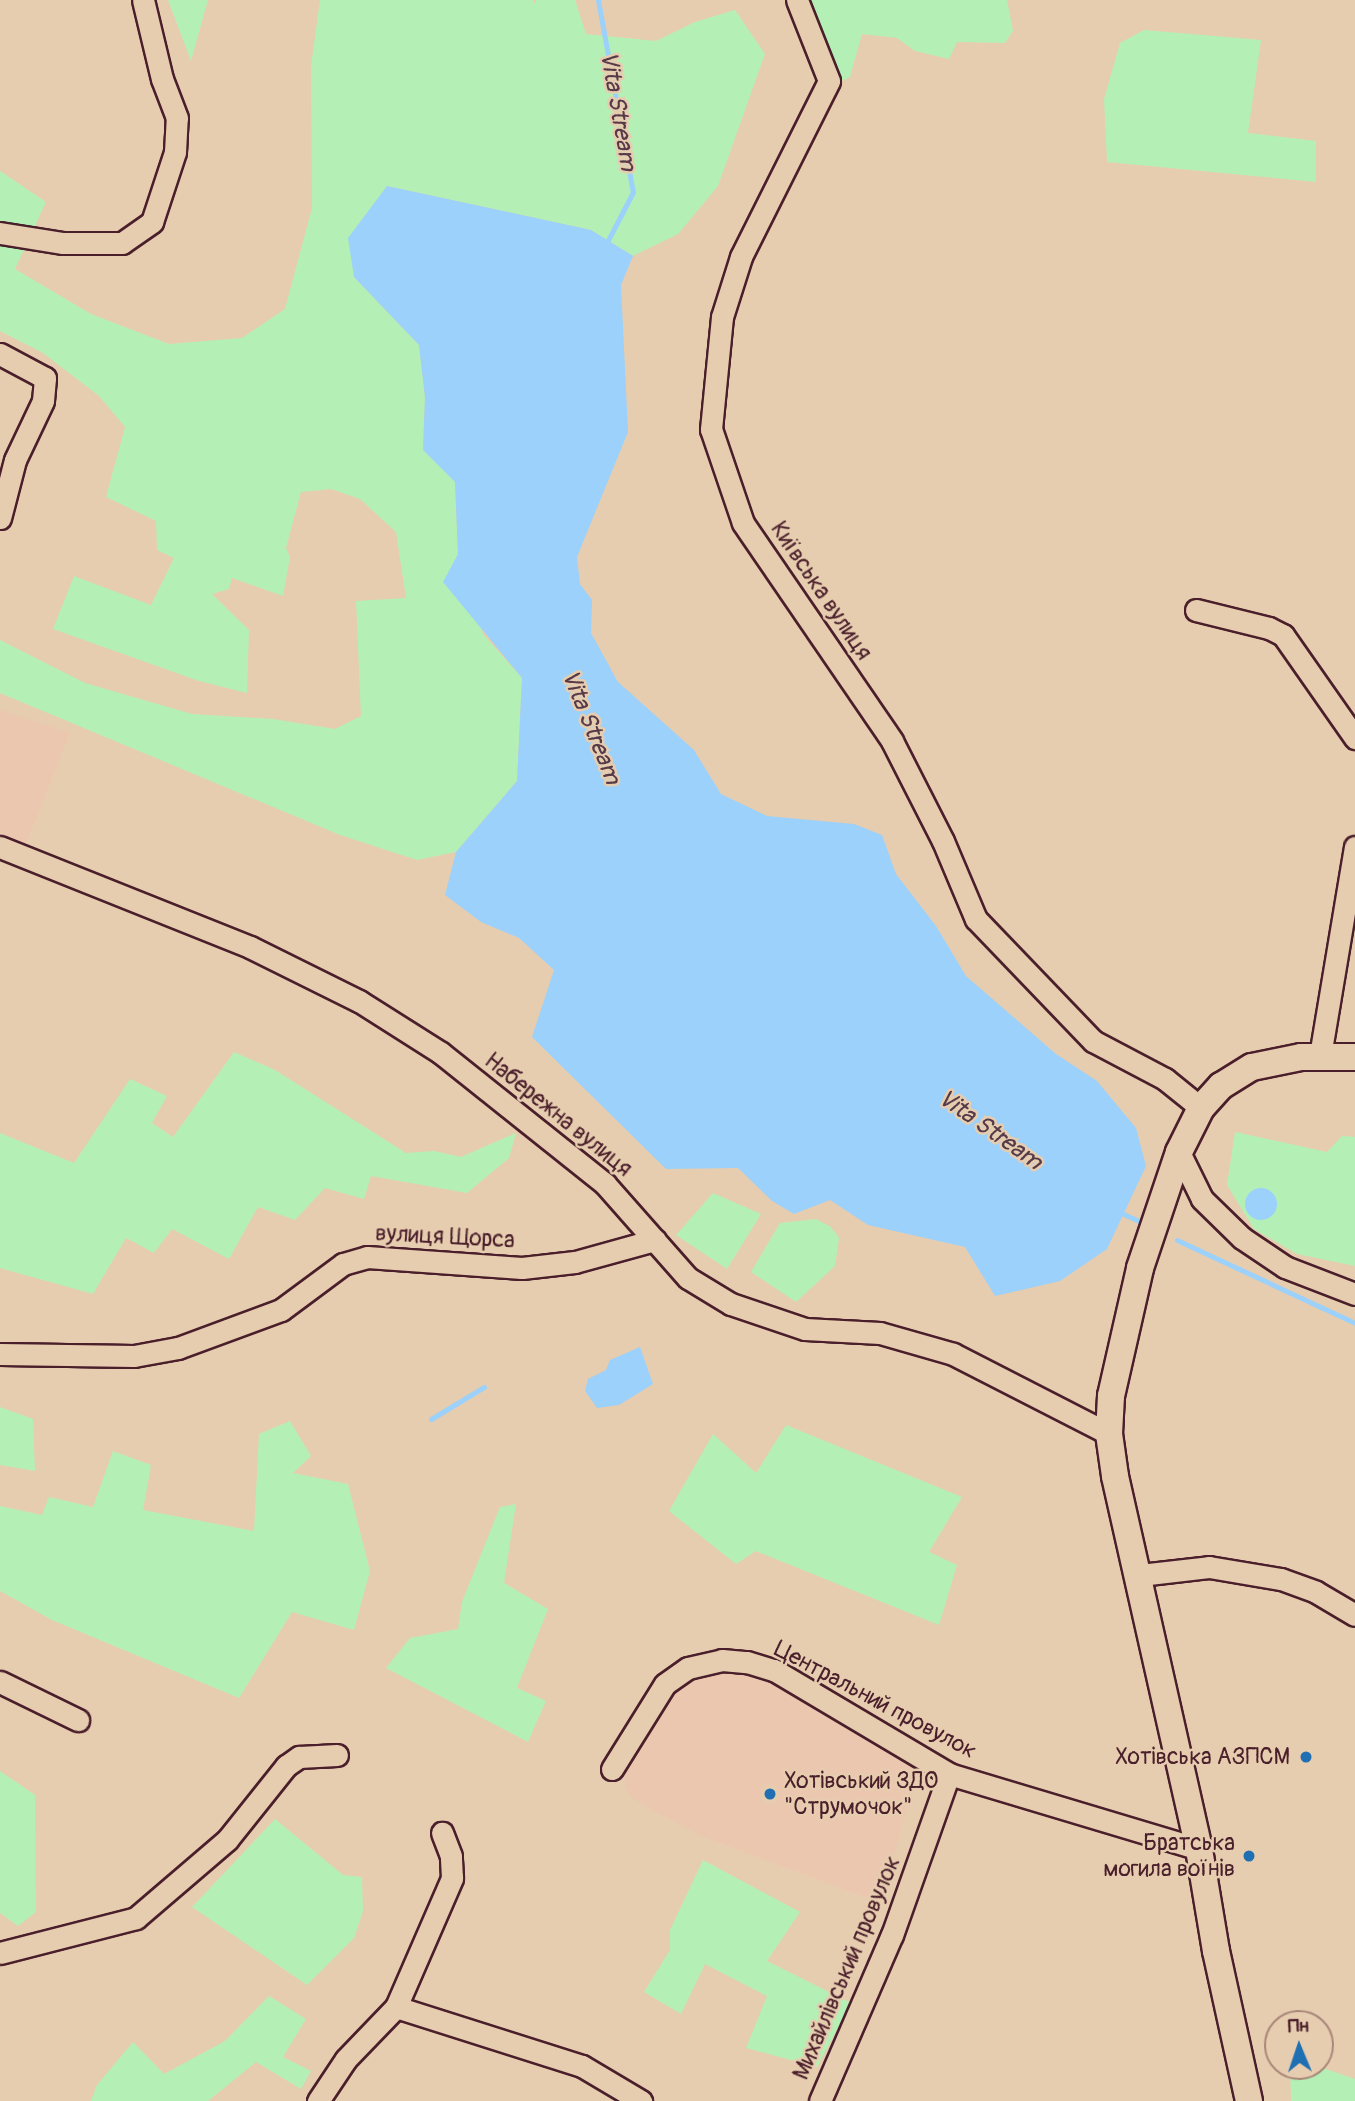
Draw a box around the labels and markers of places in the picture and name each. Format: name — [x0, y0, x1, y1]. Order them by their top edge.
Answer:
place label: Хотівська АЗПСМ — [1115, 1743, 1290, 1771]
marker: Хотівська АЗПСМ — [1296, 1747, 1316, 1767]
place label: Хотівський ЗДО "Струмочок" — [784, 1767, 938, 1821]
marker: Хотівський ЗДО "Струмочок" — [762, 1786, 778, 1802]
place label: Братська могила воїнів — [1103, 1829, 1235, 1883]
marker: Братська могила воїнів — [1241, 1848, 1257, 1864]

